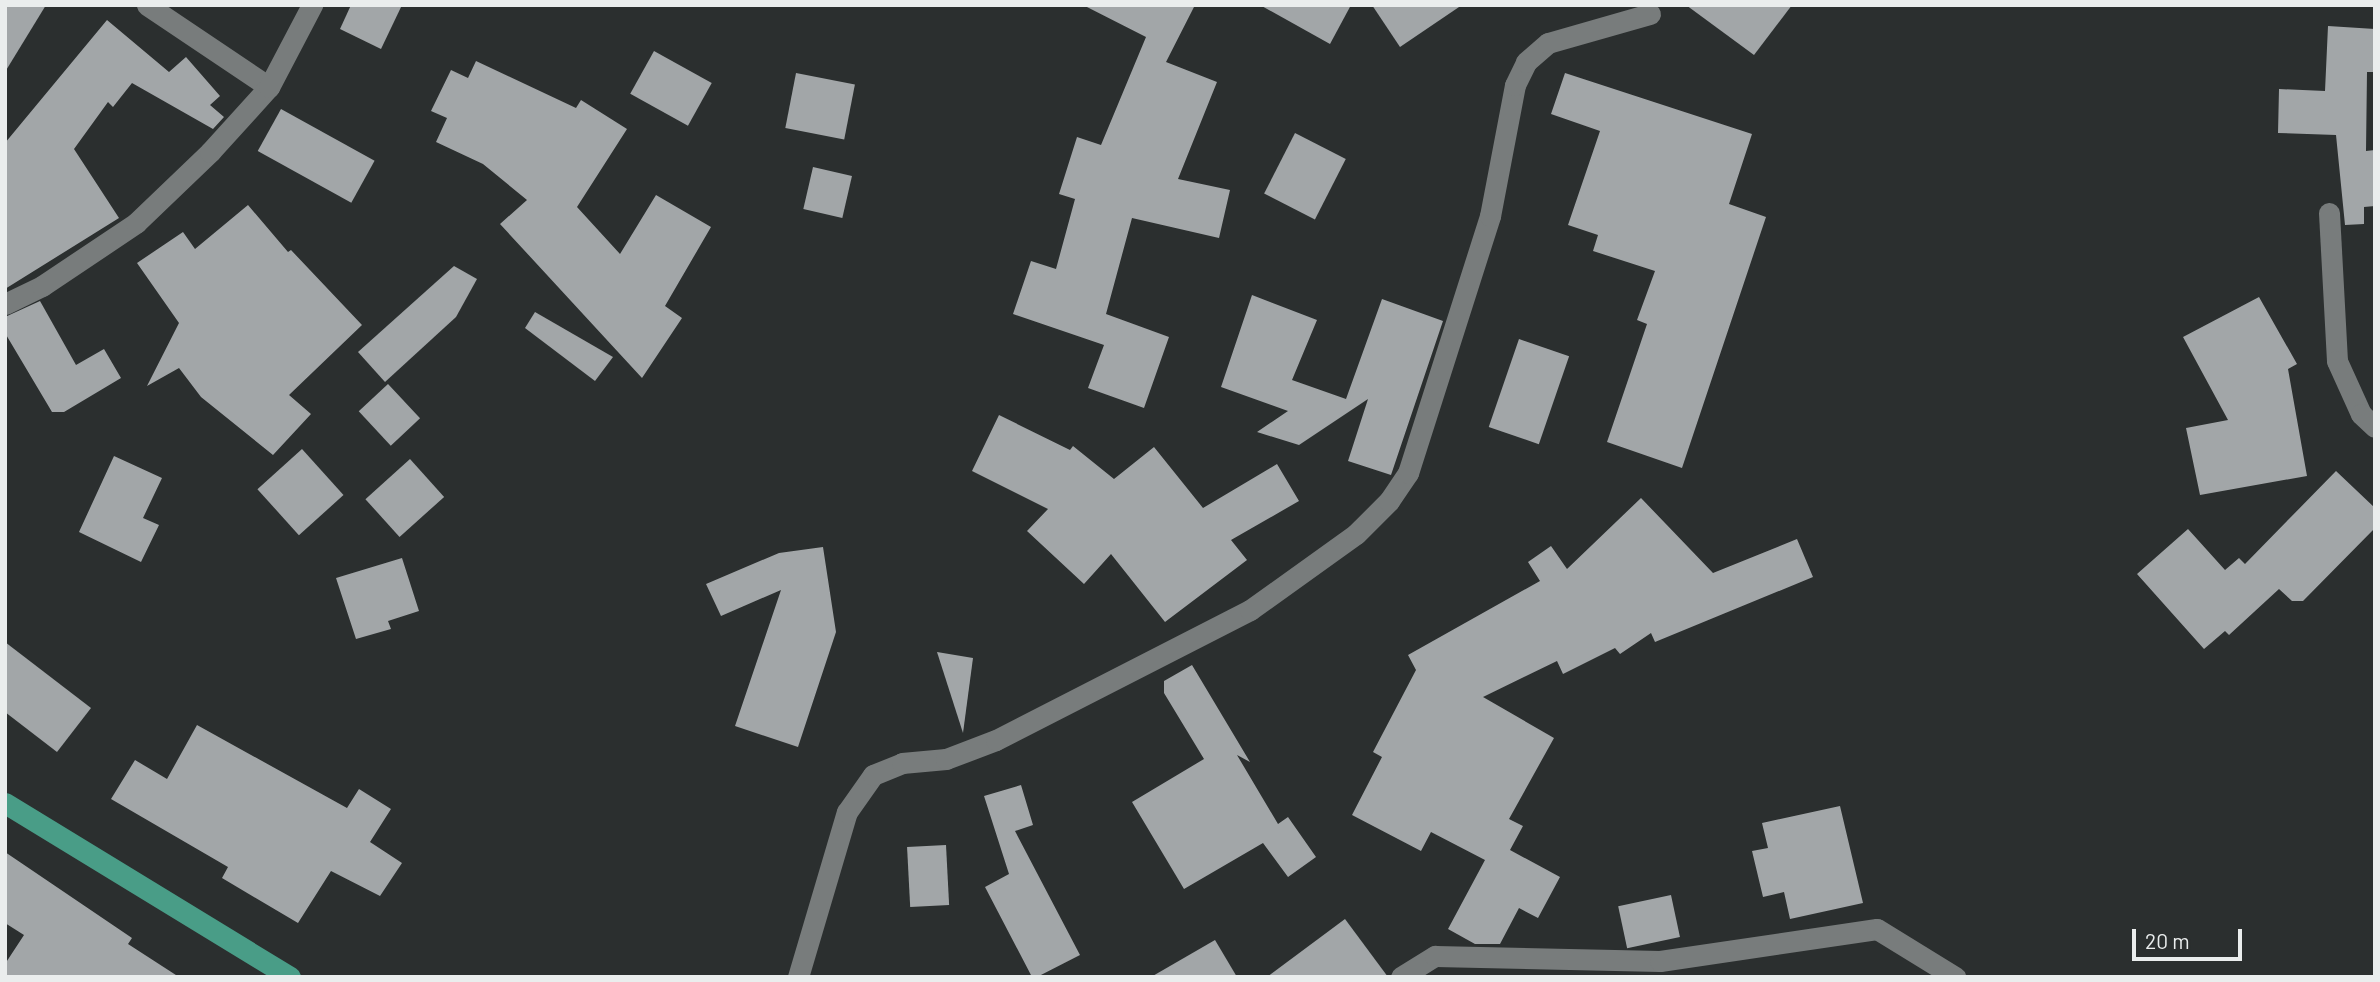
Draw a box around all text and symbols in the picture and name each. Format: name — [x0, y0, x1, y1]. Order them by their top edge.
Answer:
scale bar — [2135, 916, 2245, 960]
text: 20 m — [2145, 928, 2190, 953]

